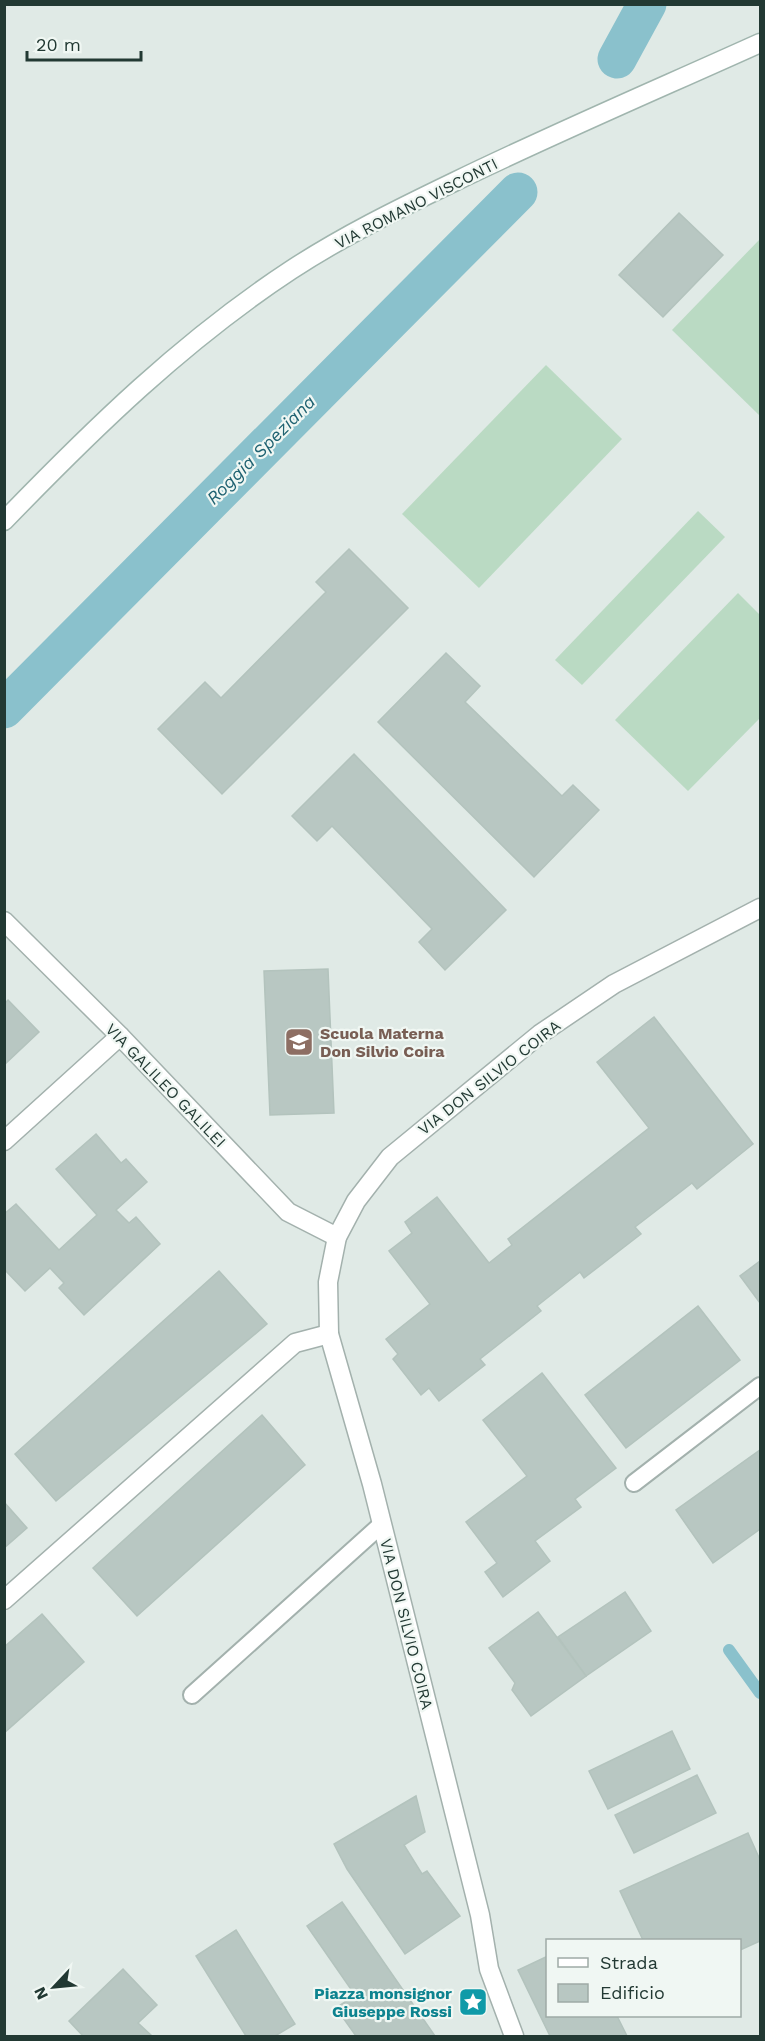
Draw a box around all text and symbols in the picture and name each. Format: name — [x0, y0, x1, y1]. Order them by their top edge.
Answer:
scale bar — [27, 24, 141, 62]
text: 20 m — [36, 34, 81, 55]
street label: VIA ROMANO VISCONTI — [332, 154, 501, 253]
water label: Roggia Speziana — [202, 391, 319, 508]
street label: VIA DON SILVIO COIRA — [414, 1016, 565, 1139]
street label: VIA GALILEO GALILEI — [102, 1019, 230, 1151]
place label: Scuola Materna Don Silvio Coira — [320, 1024, 445, 1061]
school or university icon: Scuola Materna Don Silvio Coira — [283, 1026, 315, 1058]
street label: VIA DON SILVIO COIRA — [376, 1537, 437, 1712]
legend — [546, 1939, 741, 2017]
text: Strada — [600, 1952, 658, 1973]
north arrow — [24, 1957, 84, 2017]
text: Edificio — [600, 1982, 665, 2003]
text: N — [30, 1984, 52, 2003]
place label: Piazza monsignor Giuseppe Rossi — [314, 1984, 452, 2021]
place icon: Piazza monsignor Giuseppe Rossi — [457, 1986, 489, 2018]

